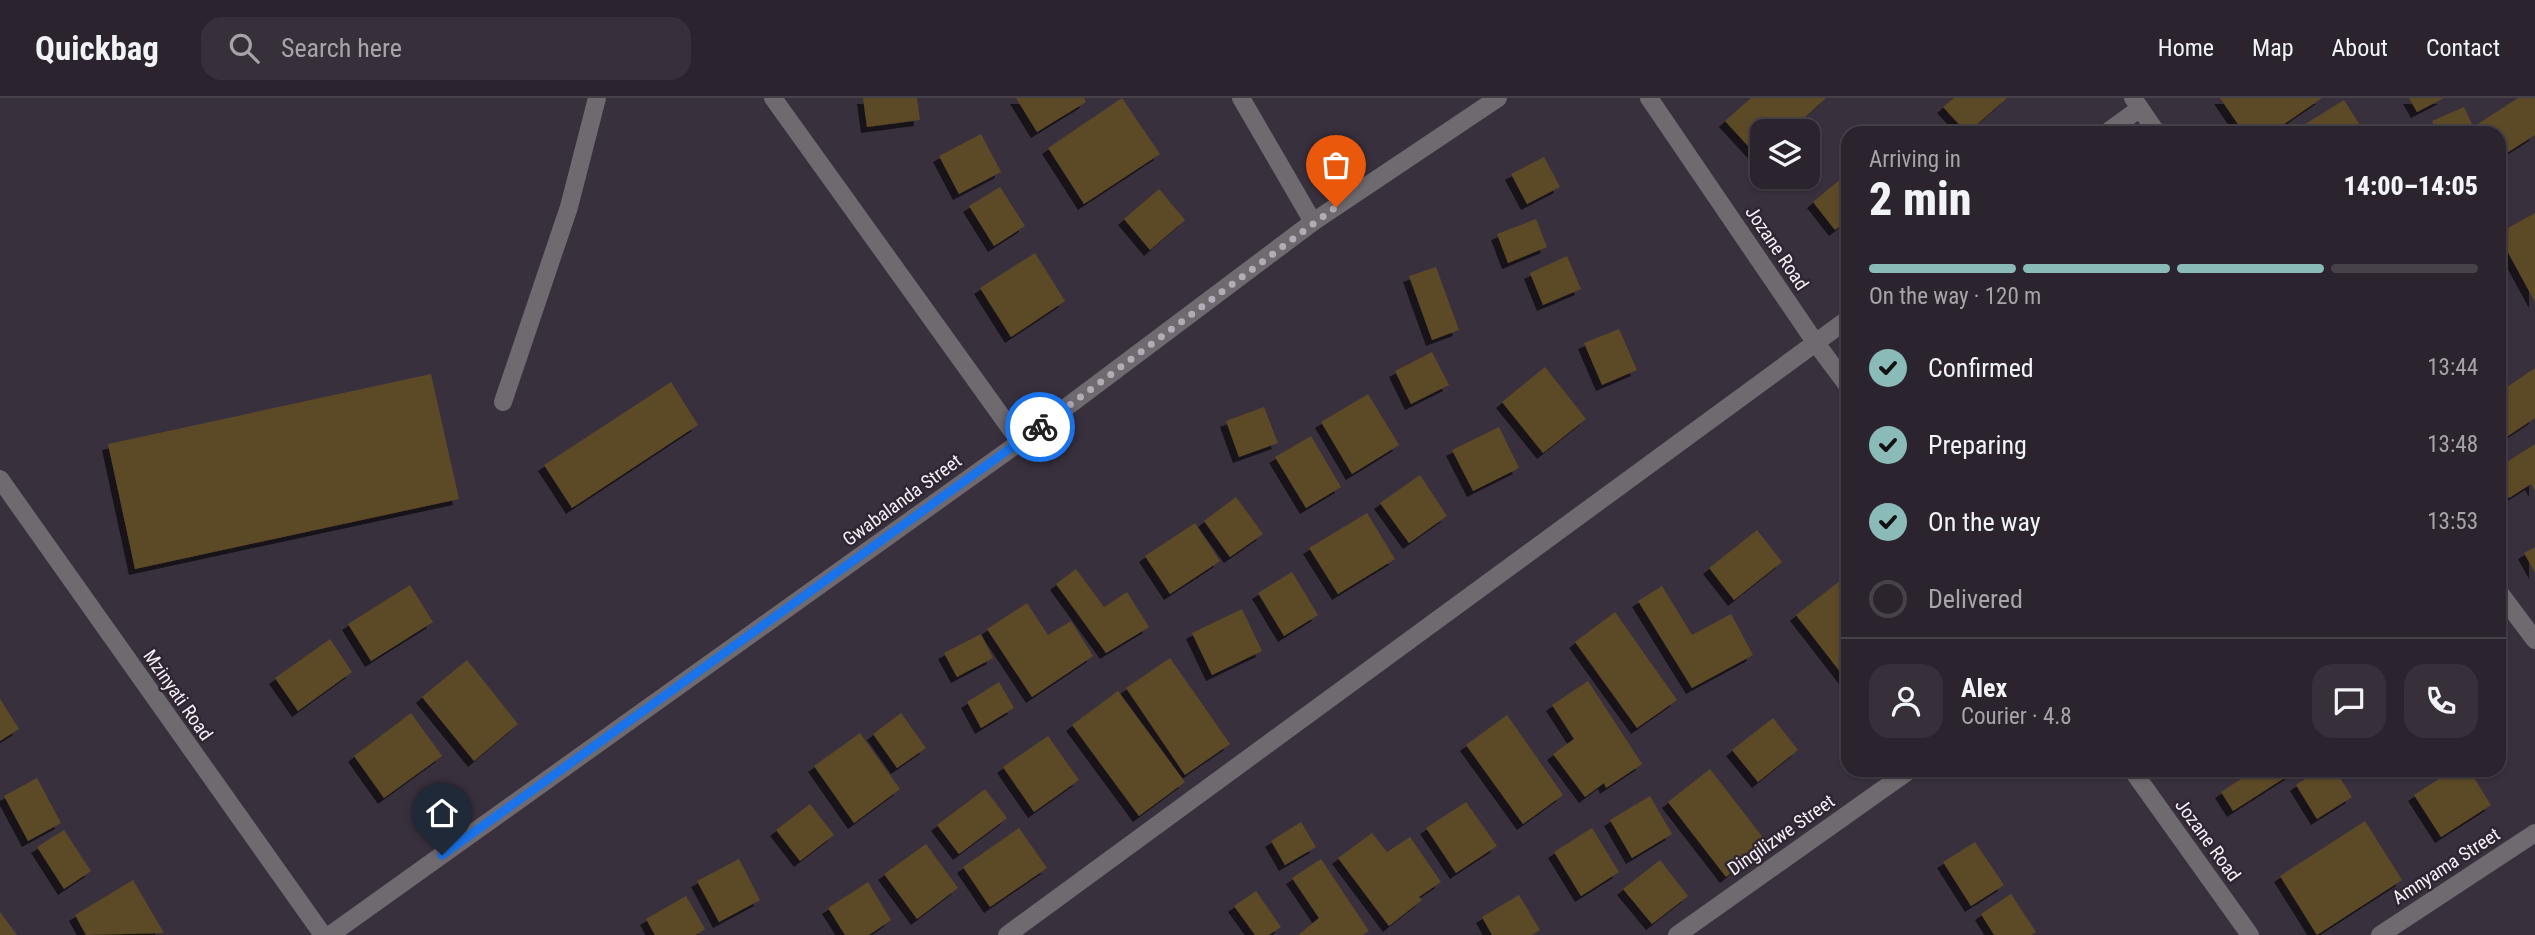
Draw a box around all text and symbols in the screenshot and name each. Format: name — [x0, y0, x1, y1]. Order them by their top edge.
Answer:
search box — [201, 17, 691, 80]
text: Quickbag — [35, 29, 159, 68]
icon: search — [225, 29, 263, 67]
text: Search here — [281, 33, 402, 63]
text: Home — [2158, 34, 2214, 62]
text: Map — [2252, 34, 2294, 62]
text: About — [2332, 34, 2388, 62]
text: Contact — [2426, 34, 2500, 62]
map controls — [1750, 119, 1820, 189]
button: layers — [1750, 119, 1820, 189]
pin — [1306, 135, 1366, 207]
icon: bag — [1317, 146, 1355, 184]
text: Arriving in — [1869, 146, 1961, 173]
text: 14:00–14:05 — [2344, 171, 2478, 201]
text: 2 min — [1869, 172, 1972, 226]
street label: Jozane Road — [1740, 202, 1814, 294]
text: On the way · 120 m — [1869, 283, 2041, 310]
icon: check — [1869, 349, 1907, 387]
text: Confirmed — [1928, 353, 2034, 383]
text: 13:44 — [2427, 354, 2478, 381]
courier — [1005, 392, 1075, 462]
icon: bike — [1021, 408, 1059, 446]
icon: check — [1869, 426, 1907, 464]
text: Preparing — [1928, 430, 2027, 460]
text: 13:48 — [2427, 431, 2478, 458]
street label: Gwabalanda Street — [838, 449, 966, 551]
icon: check — [1869, 503, 1907, 541]
text: On the way — [1928, 507, 2041, 537]
text: 13:53 — [2427, 508, 2478, 535]
text: Delivered — [1928, 584, 2023, 614]
street label: Mzinyati Road — [138, 645, 218, 745]
button: person — [1869, 664, 1943, 738]
button: chat — [2312, 664, 2386, 738]
button: phone — [2404, 664, 2478, 738]
text: Alex — [1961, 673, 2007, 703]
text: Courier · 4.8 — [1961, 703, 2072, 730]
pin — [412, 783, 472, 855]
street label: Dingilizwe Street — [1723, 790, 1839, 880]
icon: home — [423, 794, 461, 832]
street label: Jozane Road — [2170, 794, 2246, 886]
street label: Amnyama Street — [2388, 823, 2504, 909]

